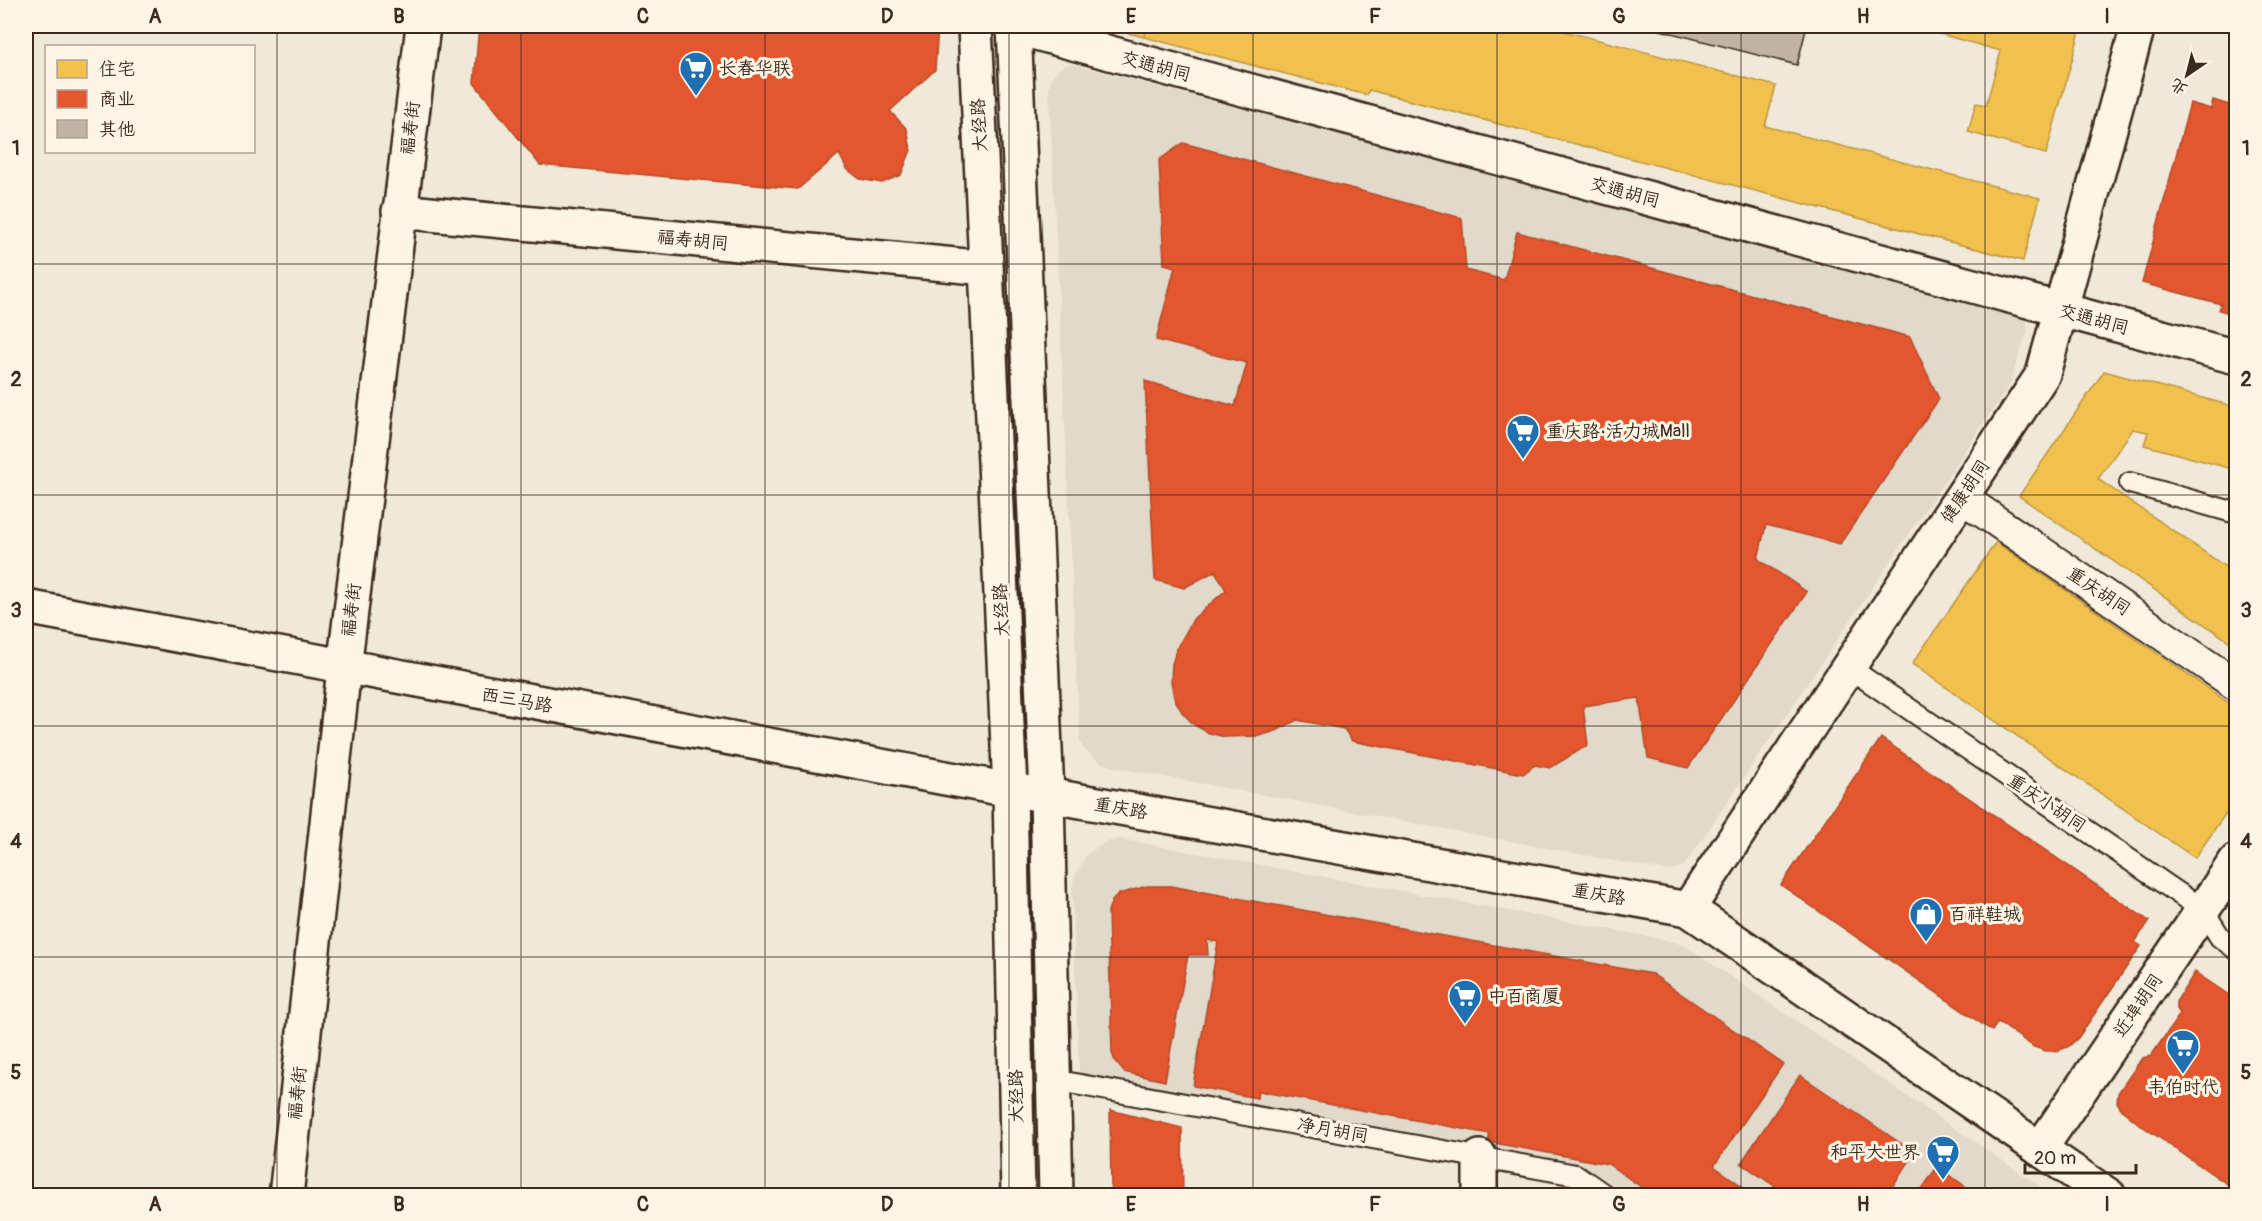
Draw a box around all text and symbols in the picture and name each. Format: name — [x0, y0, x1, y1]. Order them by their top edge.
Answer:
text: A — [149, 4, 162, 29]
text: B — [393, 4, 405, 29]
text: C — [637, 4, 649, 29]
text: D — [881, 4, 894, 29]
text: E — [1126, 4, 1137, 29]
text: F — [1369, 4, 1381, 29]
text: G — [1612, 4, 1626, 29]
text: H — [1857, 4, 1870, 29]
text: I — [2104, 4, 2110, 29]
legend — [45, 45, 255, 153]
north arrow — [2157, 45, 2217, 105]
street label: 交通胡同 — [1118, 46, 1194, 87]
supermarket icon: 长春华联 — [678, 50, 714, 97]
place label: 长春华联 — [719, 57, 791, 80]
text: 住宅 — [99, 58, 135, 81]
text: 北 — [2167, 74, 2191, 99]
text: 商业 — [99, 88, 135, 111]
street label: 大经路 — [967, 97, 992, 153]
street label: 福寿街 — [396, 100, 425, 156]
text: 其他 — [99, 118, 135, 141]
text: 1 — [12, 136, 20, 161]
text: 1 — [2242, 136, 2250, 161]
street label: 交通胡同 — [1587, 172, 1663, 213]
street label: 福寿胡同 — [656, 225, 730, 256]
street label: 交通胡同 — [2056, 299, 2132, 340]
text: 2 — [10, 367, 22, 392]
text: 2 — [2240, 367, 2252, 392]
supermarket icon: 重庆路·活力城Mall — [1505, 413, 1541, 460]
place label: 重庆路·活力城Mall — [1546, 420, 1690, 443]
street label: 健康胡同 — [1936, 455, 1995, 528]
street label: 重庆胡同 — [2062, 562, 2135, 621]
street label: 福寿街 — [337, 582, 366, 638]
street label: 大经路 — [989, 582, 1014, 638]
text: 3 — [10, 598, 22, 623]
text: 3 — [2240, 598, 2252, 623]
street label: 西三马路 — [479, 683, 554, 718]
street label: 重庆小胡同 — [2003, 769, 2090, 838]
street label: 重庆路 — [1092, 792, 1149, 825]
text: 4 — [10, 829, 22, 854]
text: 4 — [2240, 829, 2252, 854]
street label: 重庆路 — [1570, 878, 1627, 911]
shop icon: 百祥鞋城 — [1908, 896, 1944, 943]
place label: 百祥鞋城 — [1949, 903, 2021, 926]
street label: 近埠胡同 — [2109, 969, 2168, 1042]
supermarket icon: 中百商厦 — [1447, 978, 1483, 1025]
place label: 中百商厦 — [1488, 985, 1560, 1008]
supermarket icon: 韦伯时代 — [2165, 1028, 2201, 1075]
text: 5 — [11, 1060, 22, 1085]
text: 5 — [2241, 1060, 2252, 1085]
street label: 福寿街 — [283, 1065, 312, 1121]
street label: 大经路 — [1005, 1069, 1028, 1123]
place label: 韦伯时代 — [2147, 1076, 2219, 1099]
street label: 净月胡同 — [1295, 1113, 1370, 1148]
supermarket icon: 和平大世界 — [1925, 1134, 1961, 1181]
scale bar — [2025, 1137, 2136, 1175]
place label: 和平大世界 — [1830, 1141, 1920, 1164]
text: 20 m — [2034, 1147, 2076, 1170]
text: A — [149, 1192, 162, 1217]
text: B — [393, 1192, 405, 1217]
text: C — [637, 1192, 649, 1217]
text: D — [881, 1192, 894, 1217]
text: E — [1126, 1192, 1137, 1217]
text: F — [1369, 1192, 1381, 1217]
text: G — [1612, 1192, 1626, 1217]
text: H — [1857, 1192, 1870, 1217]
text: I — [2104, 1192, 2110, 1217]

